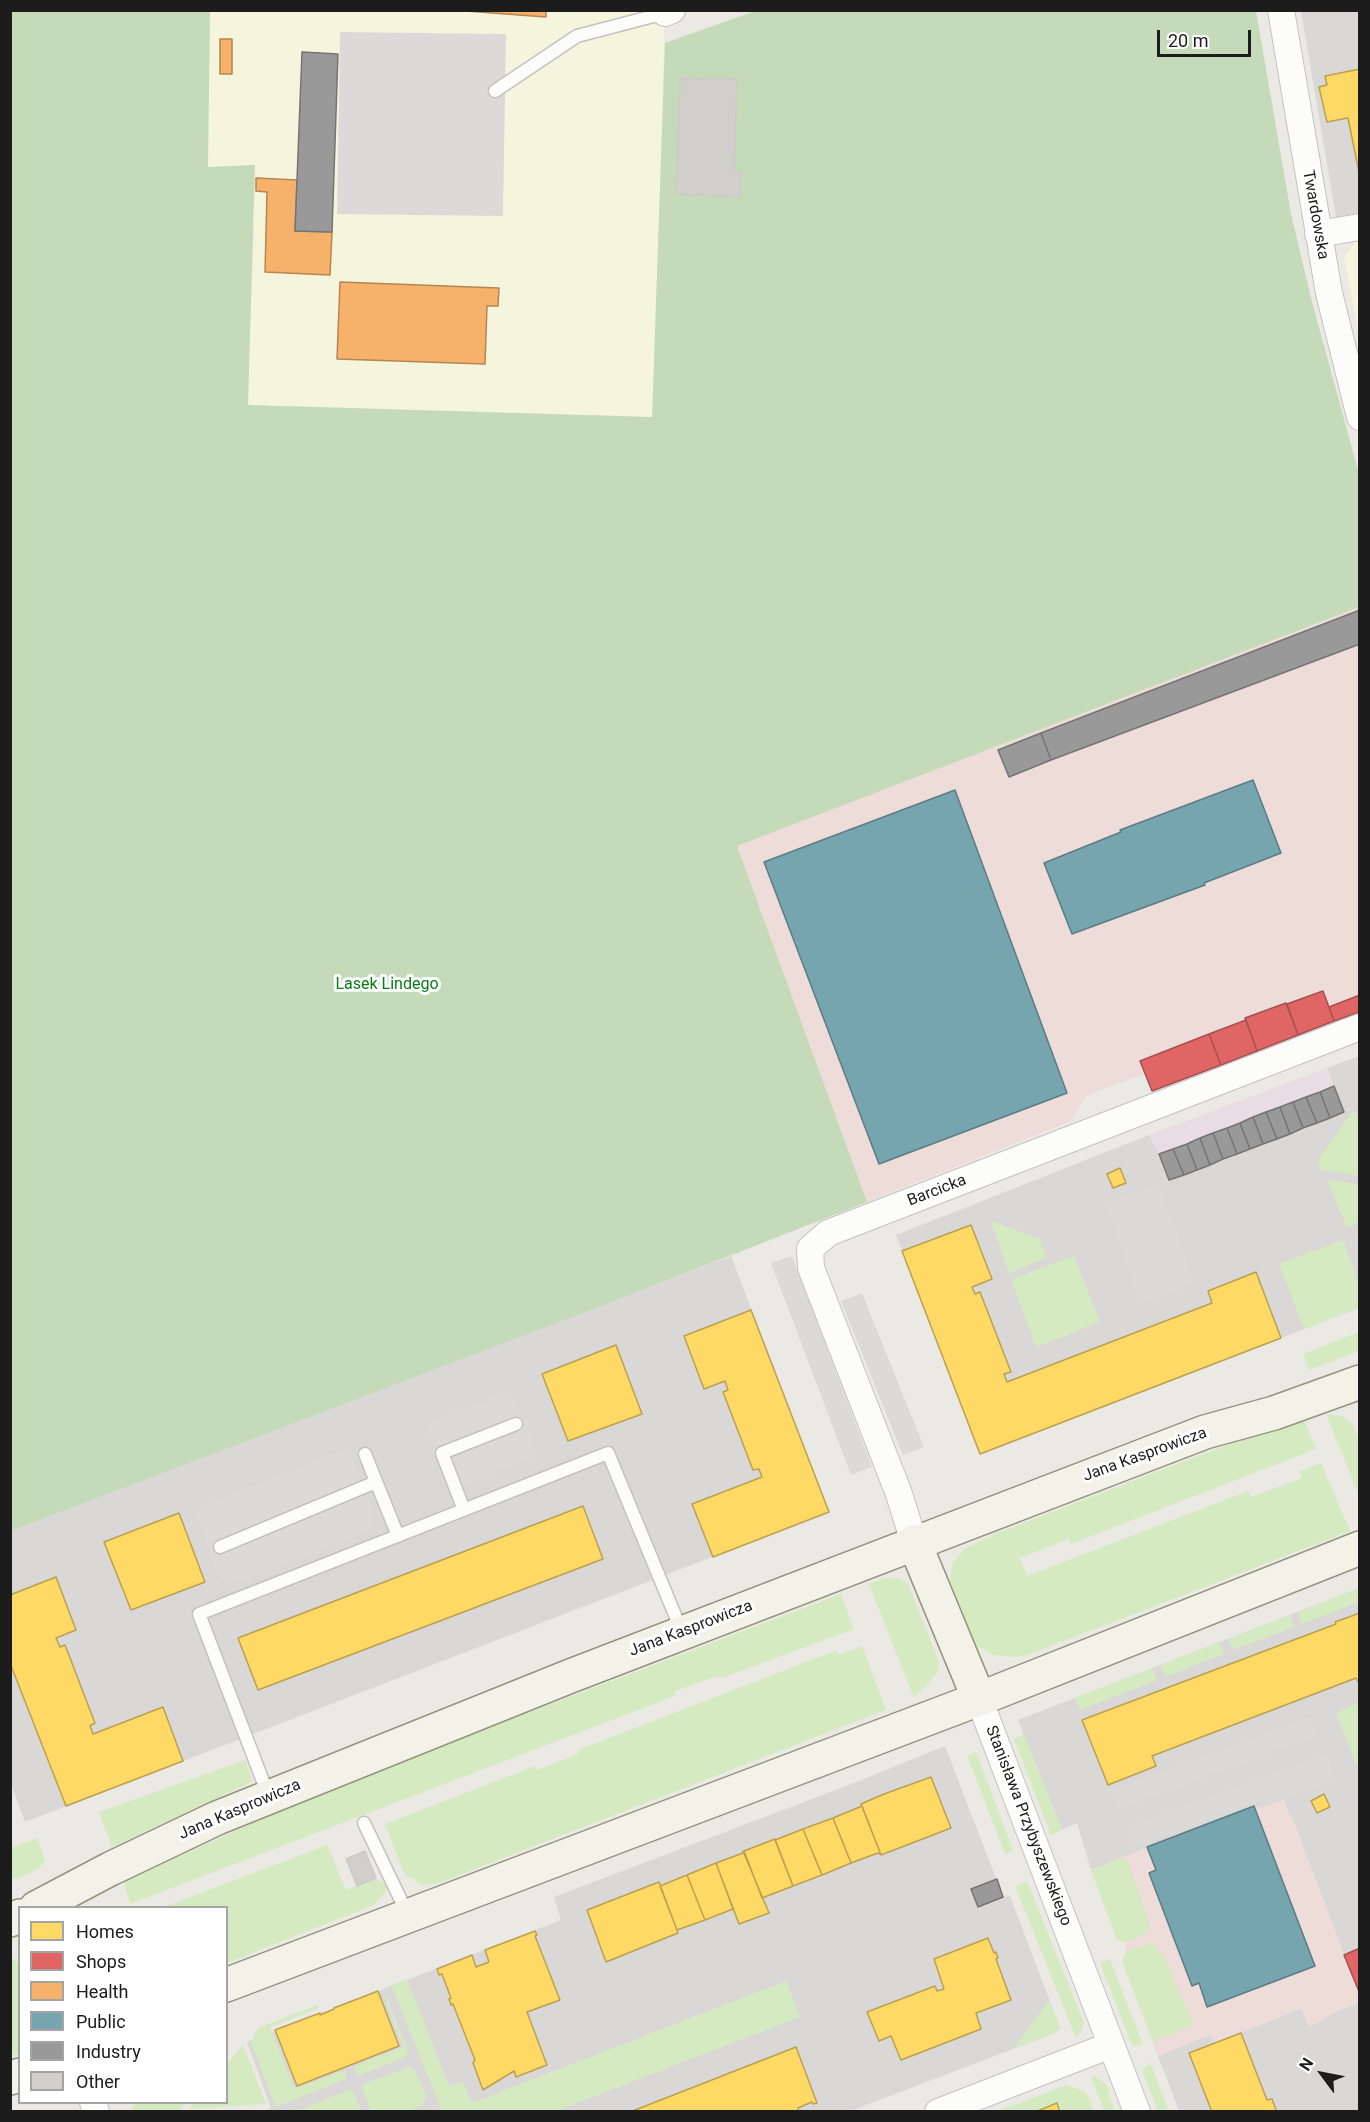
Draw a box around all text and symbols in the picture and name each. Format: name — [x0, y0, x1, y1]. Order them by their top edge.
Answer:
scale bar — [1160, 18, 1254, 56]
text: 20 m — [1168, 30, 1208, 51]
street label: Twardowska — [1298, 169, 1332, 261]
park label: Lasek Lindego — [335, 975, 439, 995]
street label: Barcicka — [905, 1171, 969, 1211]
street label: Jana Kasprowicza — [1080, 1424, 1210, 1486]
street label: Jana Kasprowicza — [627, 1597, 755, 1661]
street label: Stanisława Przybyszewskiego — [981, 1723, 1075, 1929]
street label: Jana Kasprowicza — [176, 1776, 304, 1844]
legend — [18, 1906, 228, 2104]
text: Homes — [76, 1921, 134, 1942]
text: Shops — [76, 1951, 126, 1972]
text: Health — [76, 1981, 128, 2002]
text: Public — [76, 2011, 126, 2032]
text: Industry — [76, 2041, 141, 2062]
north arrow — [1292, 2044, 1352, 2104]
text: N — [1295, 2054, 1317, 2074]
text: Other — [76, 2071, 120, 2092]

